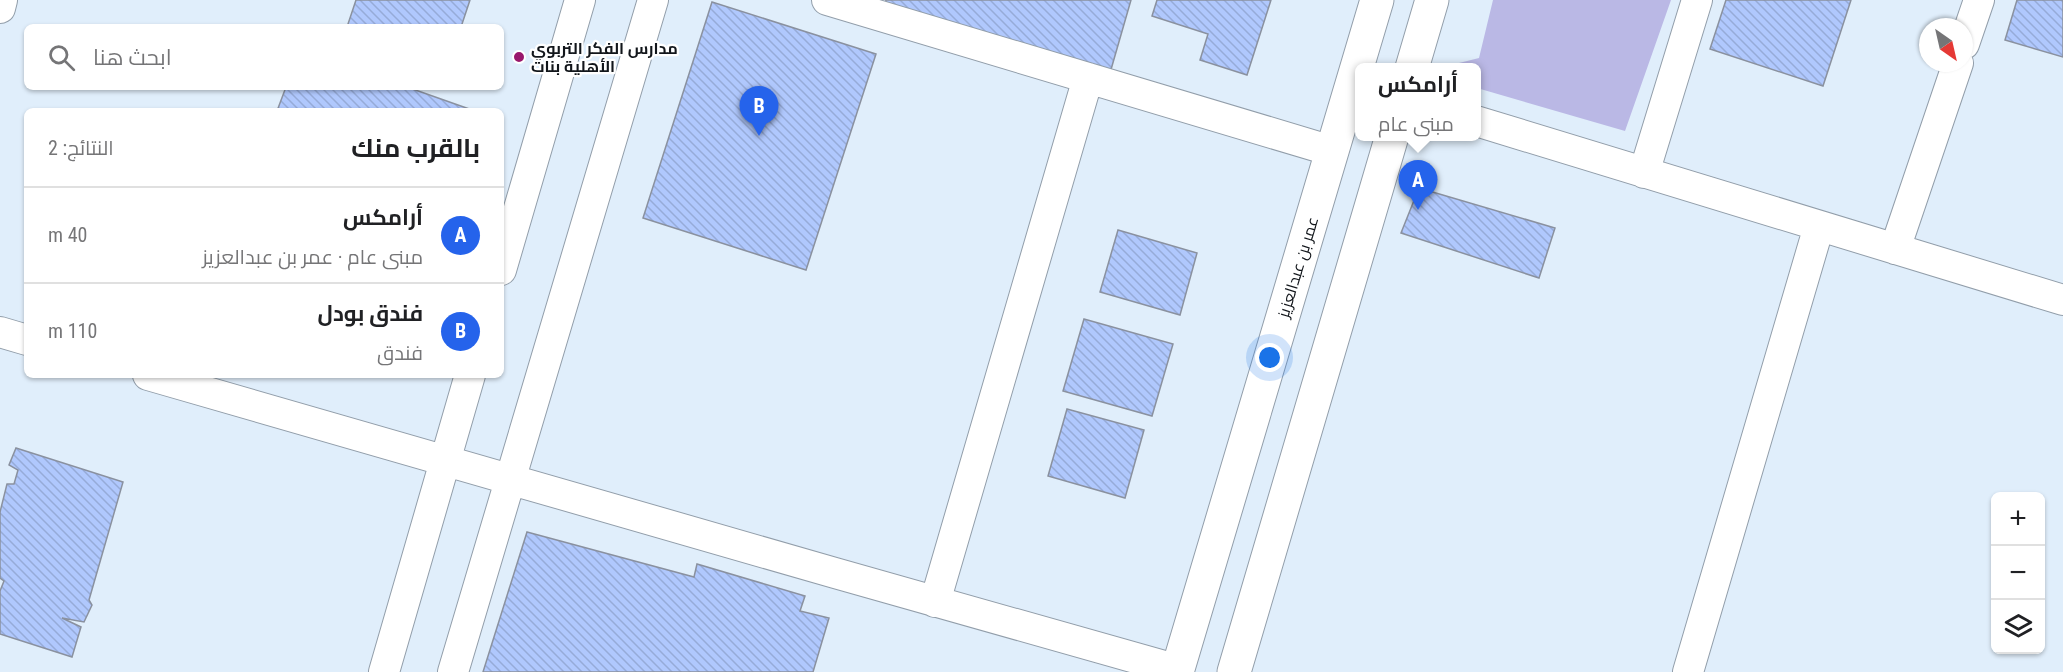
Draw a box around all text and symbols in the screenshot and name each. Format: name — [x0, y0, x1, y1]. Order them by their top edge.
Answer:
north arrow — [1919, 18, 1973, 72]
search box — [24, 24, 504, 90]
place label: مدارس الفكر التربوي الأهلية بنات — [531, 39, 678, 76]
icon: search — [45, 41, 78, 74]
text: ابحث هنا — [93, 45, 172, 70]
marker: مدارس الفكر التربوي الأهلية بنات — [512, 50, 526, 64]
popup — [1355, 63, 1481, 141]
text: أرامكس — [1378, 72, 1458, 97]
pin: B — [740, 86, 778, 136]
text: مبنى عام — [1378, 112, 1454, 136]
text: بالقرب منك — [351, 133, 480, 163]
text: النتائج: 2 — [48, 136, 114, 160]
pin: A — [1398, 160, 1438, 210]
text: أرامكس — [343, 205, 423, 230]
street label: عمر بن عبدالعزيز — [1273, 214, 1323, 321]
text: 40 m — [48, 223, 87, 247]
text: A — [455, 223, 466, 247]
text: مبنى عام · عمر بن عبدالعزيز — [202, 245, 423, 269]
text: فندق بودل — [318, 301, 423, 326]
text: 110 m — [48, 319, 97, 343]
text: B — [455, 319, 466, 343]
text: فندق — [377, 341, 423, 365]
your location — [1255, 343, 1284, 372]
map controls — [1991, 492, 2045, 654]
button: + — [1991, 492, 2045, 546]
button: − — [1991, 546, 2045, 600]
button: layers — [1991, 600, 2045, 654]

